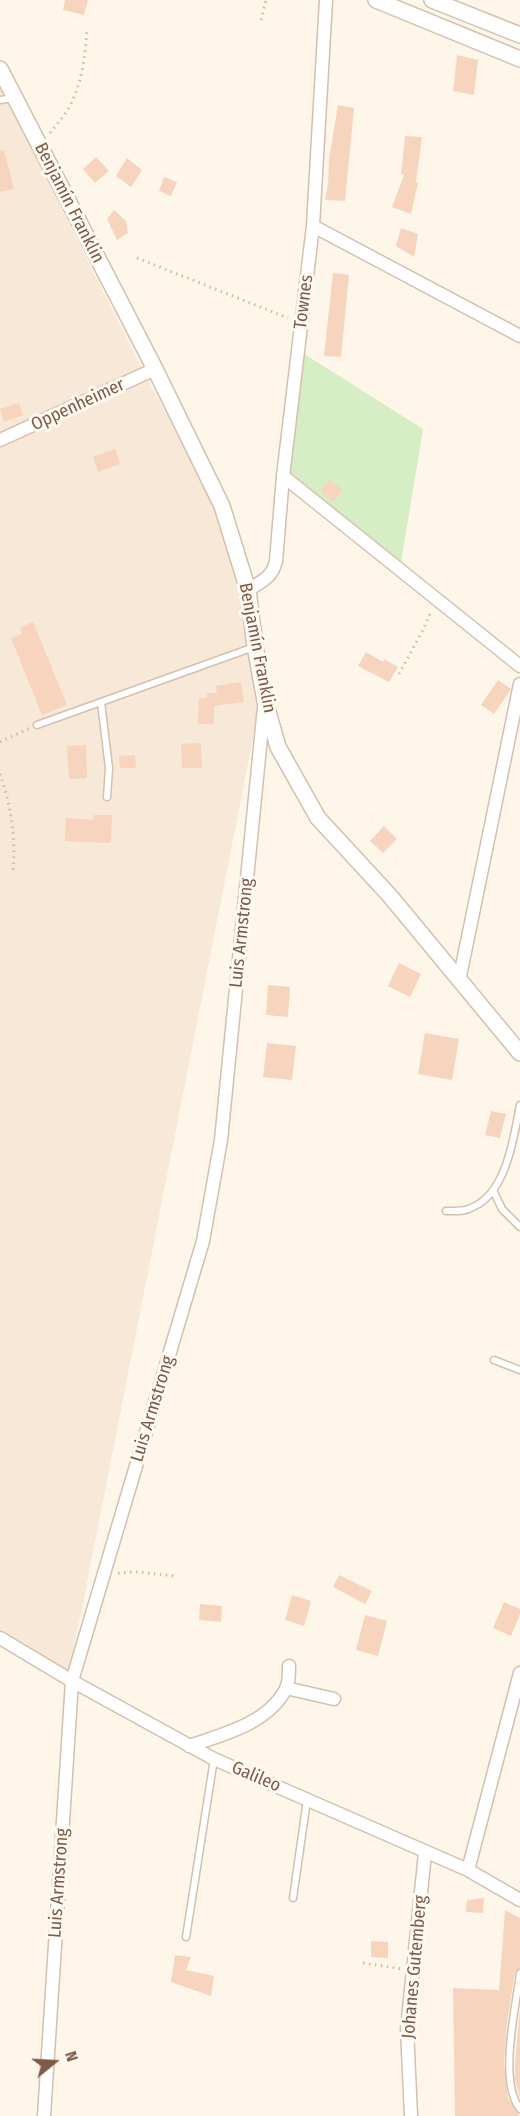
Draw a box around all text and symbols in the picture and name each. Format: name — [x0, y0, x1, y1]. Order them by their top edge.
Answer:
street label: Benjamín Franklin — [29, 139, 109, 267]
street label: Townes — [290, 274, 318, 330]
street label: Oppenheimer — [28, 374, 128, 436]
street label: Benjamín Franklin — [234, 581, 280, 715]
street label: Luis Armstrong — [226, 877, 258, 989]
street label: Luis Armstrong — [127, 1353, 179, 1465]
street label: Galileo — [228, 1757, 284, 1797]
street label: Luis Armstrong — [44, 1827, 74, 1939]
street label: Johanes Gutemberg — [398, 1894, 432, 2040]
north arrow — [24, 2032, 84, 2092]
text: N — [61, 2049, 82, 2064]

